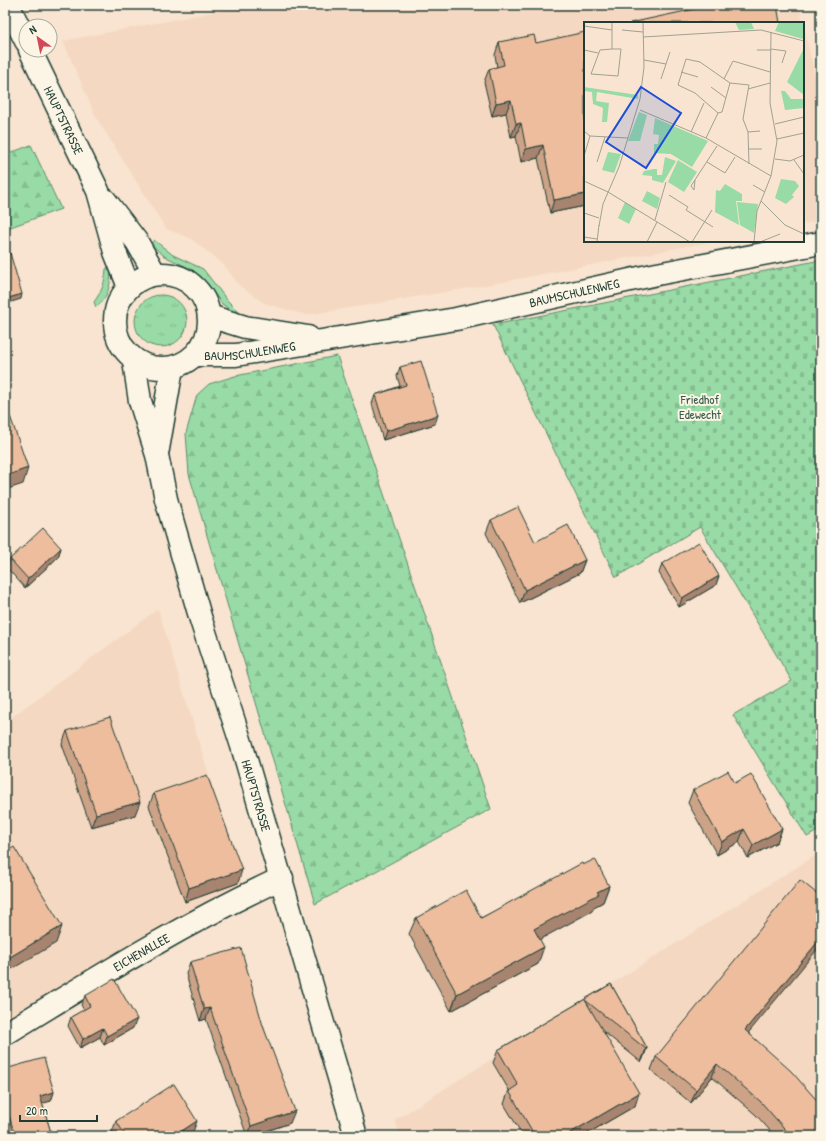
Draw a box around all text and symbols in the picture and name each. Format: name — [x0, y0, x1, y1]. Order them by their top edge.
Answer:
north arrow — [18, 18, 58, 58]
text: N — [26, 22, 39, 37]
inset map — [584, 22, 804, 242]
street label: HAUPTSTRASSE — [40, 83, 88, 158]
street label: BAUMSCHULENWEG — [527, 274, 622, 311]
street label: BAUMSCHULENWEG — [204, 336, 297, 364]
park label: Friedhof Edewecht — [679, 390, 722, 423]
street label: HAUPTSTRASSE — [237, 757, 276, 834]
street label: EICHENALLEE — [110, 929, 173, 975]
scale bar — [20, 1097, 97, 1123]
text: 20 m — [26, 1102, 48, 1119]

